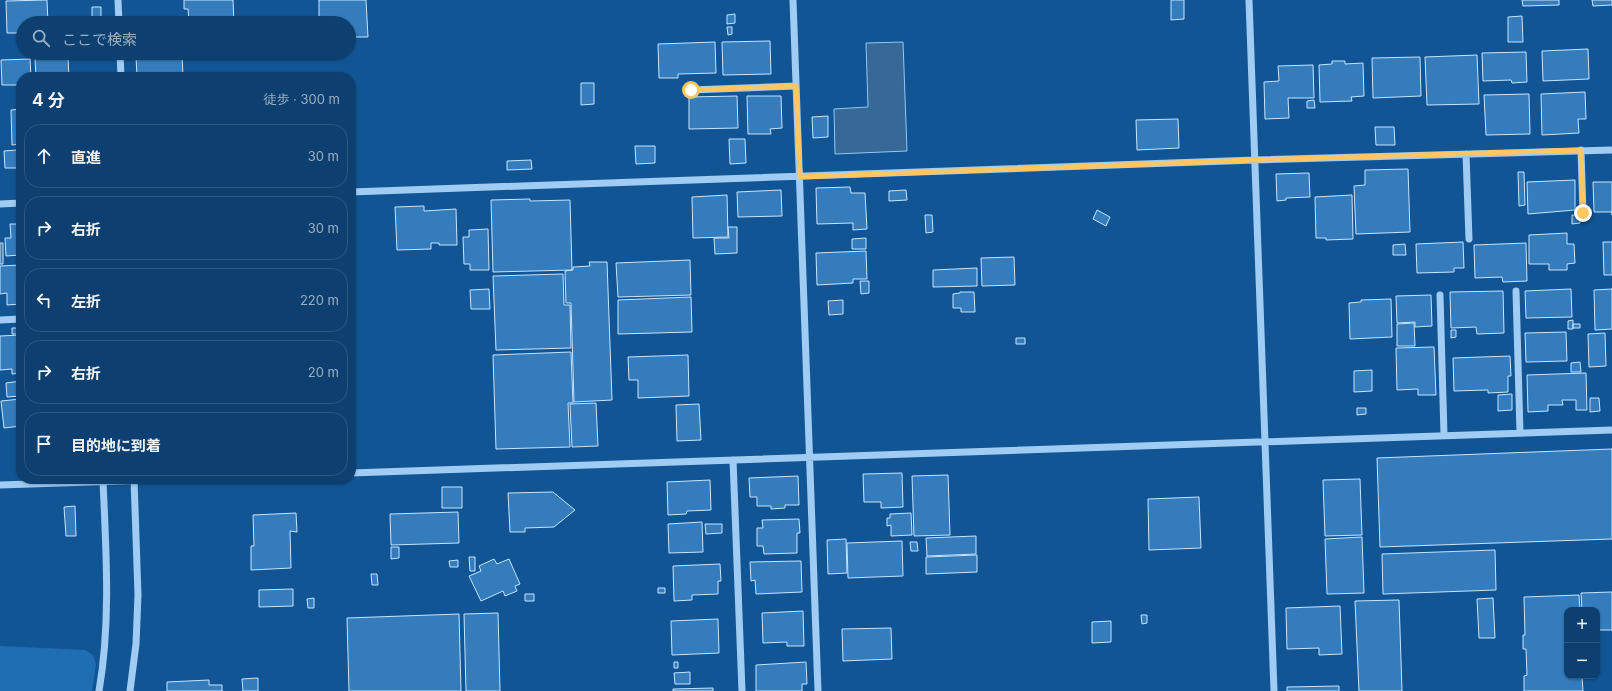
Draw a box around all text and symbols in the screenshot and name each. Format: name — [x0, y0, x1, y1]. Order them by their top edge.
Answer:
search box — [16, 16, 356, 60]
icon: search — [30, 27, 52, 49]
text: ここで検索 — [62, 30, 137, 49]
route start — [682, 81, 700, 99]
text: 4 分 — [32, 90, 65, 110]
text: 徒歩 · 300 m — [263, 91, 340, 107]
icon: ahead — [33, 145, 55, 167]
text: 直進 — [71, 148, 101, 167]
text: 30 m — [308, 148, 339, 164]
route end — [1574, 204, 1592, 222]
icon: right — [33, 217, 55, 239]
text: 右折 — [71, 220, 101, 239]
text: 30 m — [308, 220, 339, 236]
icon: left — [33, 289, 55, 311]
text: 左折 — [71, 292, 101, 311]
text: 220 m — [300, 292, 339, 308]
icon: right — [33, 361, 55, 383]
text: 右折 — [71, 364, 101, 383]
text: 20 m — [308, 364, 339, 380]
icon: arrive — [33, 433, 55, 455]
text: 目的地に到着 — [71, 436, 161, 455]
map controls — [1564, 607, 1600, 679]
button: + — [1564, 607, 1600, 643]
button: − — [1564, 643, 1600, 679]

